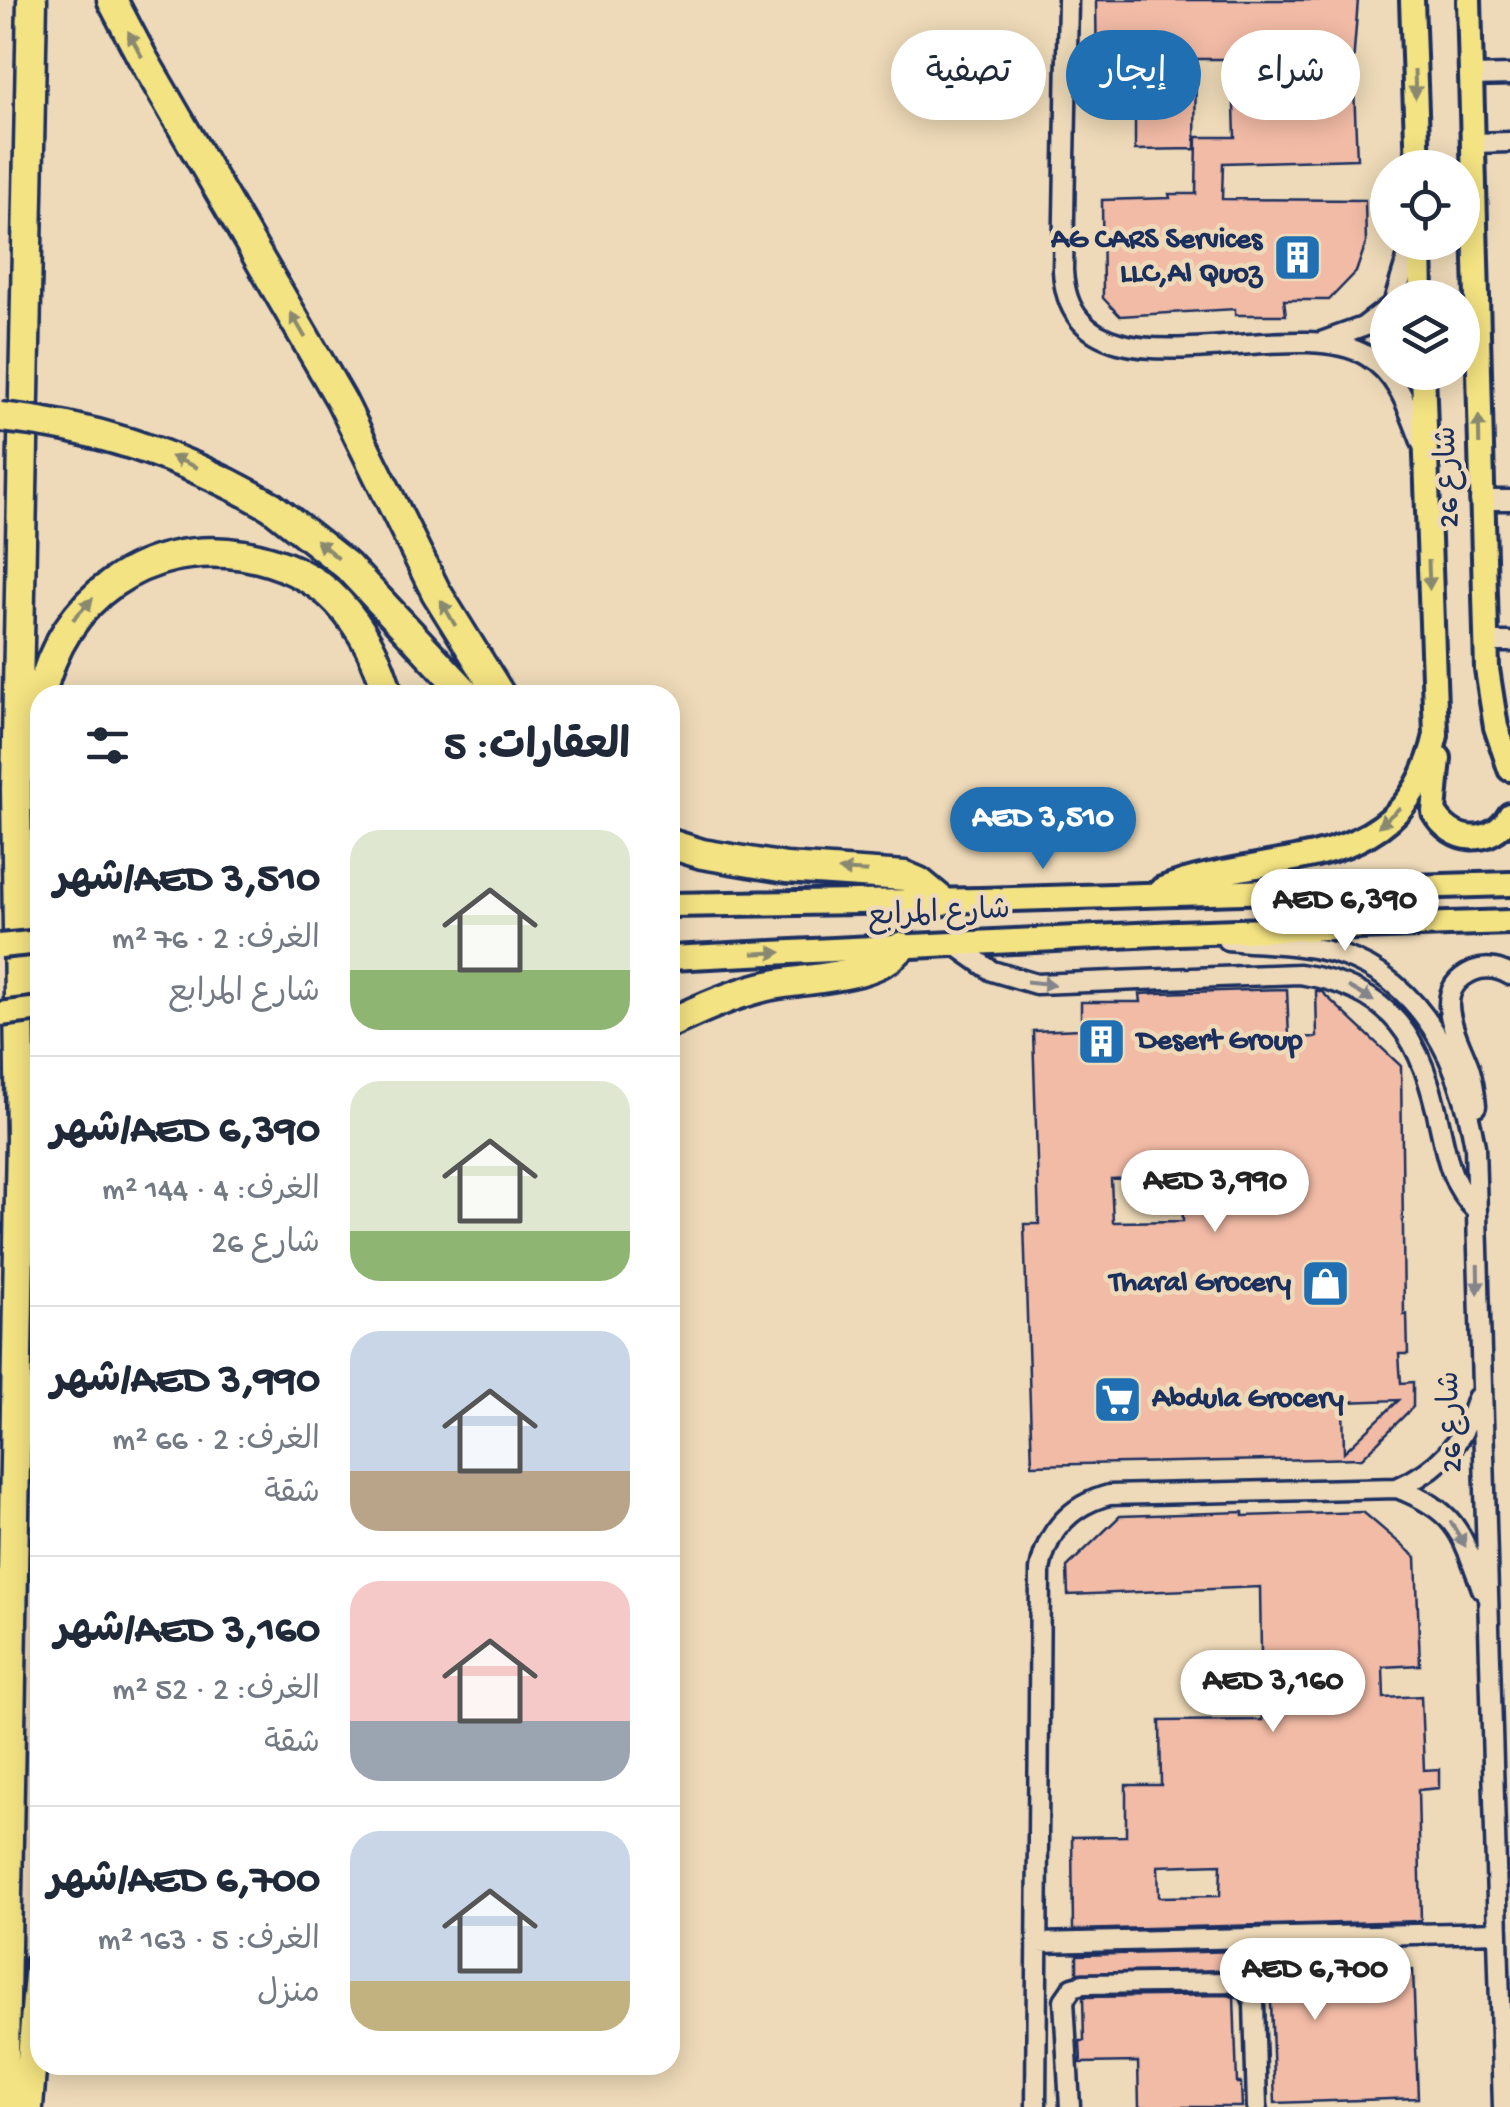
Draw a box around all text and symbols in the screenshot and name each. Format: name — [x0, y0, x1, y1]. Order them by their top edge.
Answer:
one-way arrow — [126, 29, 143, 58]
chip: تصفية — [891, 30, 1046, 120]
chip: إيجار — [1066, 30, 1201, 120]
chip: شراء — [1221, 30, 1360, 120]
one-way arrow — [1407, 68, 1423, 100]
map controls — [1370, 150, 1480, 390]
button: locate — [1370, 150, 1480, 260]
place label: AG CARS Services LLC,Al Quoz — [1050, 224, 1264, 293]
building icon: AG CARS Services LLC,Al Quoz — [1271, 232, 1323, 284]
button: layers — [1370, 280, 1480, 390]
one-way arrow — [289, 311, 307, 339]
one-way arrow — [1470, 413, 1486, 445]
street label: شارع 26 — [1431, 425, 1469, 529]
one-way arrow — [169, 454, 199, 470]
one-way arrow — [315, 539, 340, 560]
one-way arrow — [1422, 559, 1438, 591]
one-way arrow — [71, 598, 94, 622]
one-way arrow — [440, 599, 457, 627]
icon: filters — [80, 718, 135, 773]
text: العقارات: 5 — [444, 725, 630, 774]
pin: AED 3,510 — [929, 787, 1157, 872]
text: AED 3,510 — [972, 800, 1114, 838]
one-way arrow — [1376, 806, 1401, 828]
text: AED 3,510/شهر — [54, 857, 320, 906]
one-way arrow — [836, 863, 868, 879]
pin: AED 6,390 — [1231, 869, 1459, 954]
icon: home — [430, 870, 550, 990]
text: AED 6,390 — [1273, 882, 1417, 920]
street label: شارع المرابع — [867, 893, 1011, 936]
text: الغرف: 2 · 76 m² — [112, 922, 320, 960]
one-way arrow — [752, 945, 784, 961]
text: شارع المرابع — [168, 975, 320, 1013]
one-way arrow — [1025, 975, 1057, 991]
one-way arrow — [1347, 984, 1375, 1002]
building icon: Desert Group — [1076, 1016, 1128, 1068]
place label: Desert Group — [1134, 1025, 1303, 1060]
text: AED 6,390/شهر — [51, 1108, 320, 1157]
icon: home — [430, 1121, 550, 1241]
pin: AED 3,990 — [1101, 1150, 1329, 1235]
text: AED 3,990 — [1143, 1163, 1287, 1201]
text: الغرف: 4 · 144 m² — [102, 1173, 320, 1211]
text: شارع 26 — [211, 1226, 320, 1264]
shop icon: Tharal Grocery — [1300, 1258, 1352, 1310]
one-way arrow — [1471, 1263, 1487, 1295]
place label: Tharal Grocery — [1108, 1267, 1291, 1302]
text: AED 3,990/شهر — [51, 1358, 320, 1407]
street label: شارع 26 — [1434, 1370, 1472, 1474]
icon: home — [430, 1371, 550, 1491]
supermarket icon: Abdula Grocery — [1091, 1374, 1143, 1426]
place label: Abdula Grocery — [1151, 1383, 1344, 1418]
text: الغرف: 2 · 66 m² — [112, 1423, 320, 1461]
text: شقة — [264, 1476, 320, 1514]
one-way arrow — [1449, 1520, 1466, 1548]
text: AED 3,160/شهر — [55, 1608, 320, 1657]
icon: home — [430, 1621, 550, 1741]
pin: AED 3,160 — [1159, 1650, 1387, 1735]
text: AED 3,160 — [1202, 1663, 1344, 1701]
text: الغرف: 2 · 52 m² — [112, 1673, 320, 1711]
text: شقة — [264, 1726, 320, 1764]
text: AED 6,700/شهر — [48, 1858, 320, 1907]
icon: home — [430, 1871, 550, 1991]
text: الغرف: 5 · 163 m² — [98, 1923, 320, 1961]
pin: AED 6,700 — [1201, 1938, 1429, 2023]
text: AED 6,700 — [1242, 1951, 1388, 1989]
text: منزل — [257, 1976, 320, 2014]

